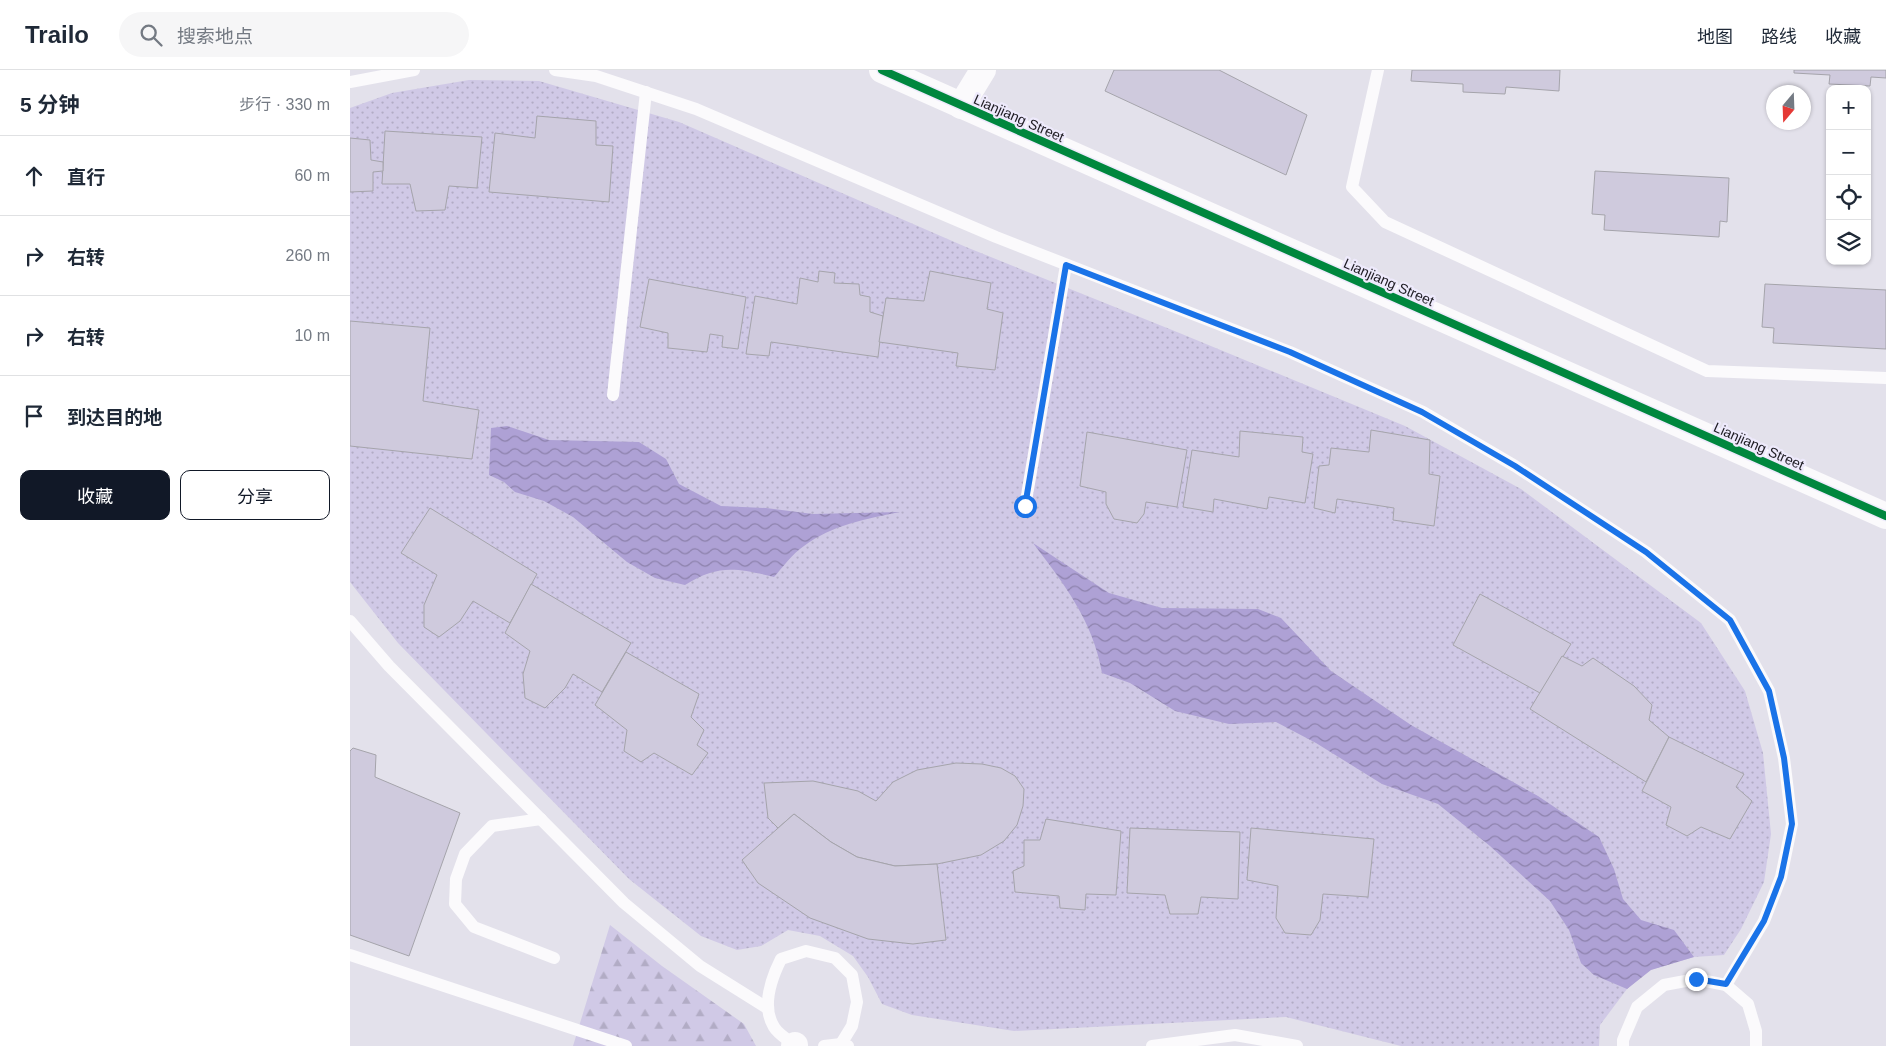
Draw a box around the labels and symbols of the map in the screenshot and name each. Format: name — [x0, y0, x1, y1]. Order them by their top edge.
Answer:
north arrow — [1766, 85, 1811, 130]
street label: Lianjiang Street — [971, 91, 1067, 145]
street label: Lianjiang Street — [1341, 255, 1437, 309]
street label: Lianjiang Street — [1711, 419, 1807, 473]
route start — [1014, 495, 1037, 518]
route end — [1685, 968, 1708, 991]

